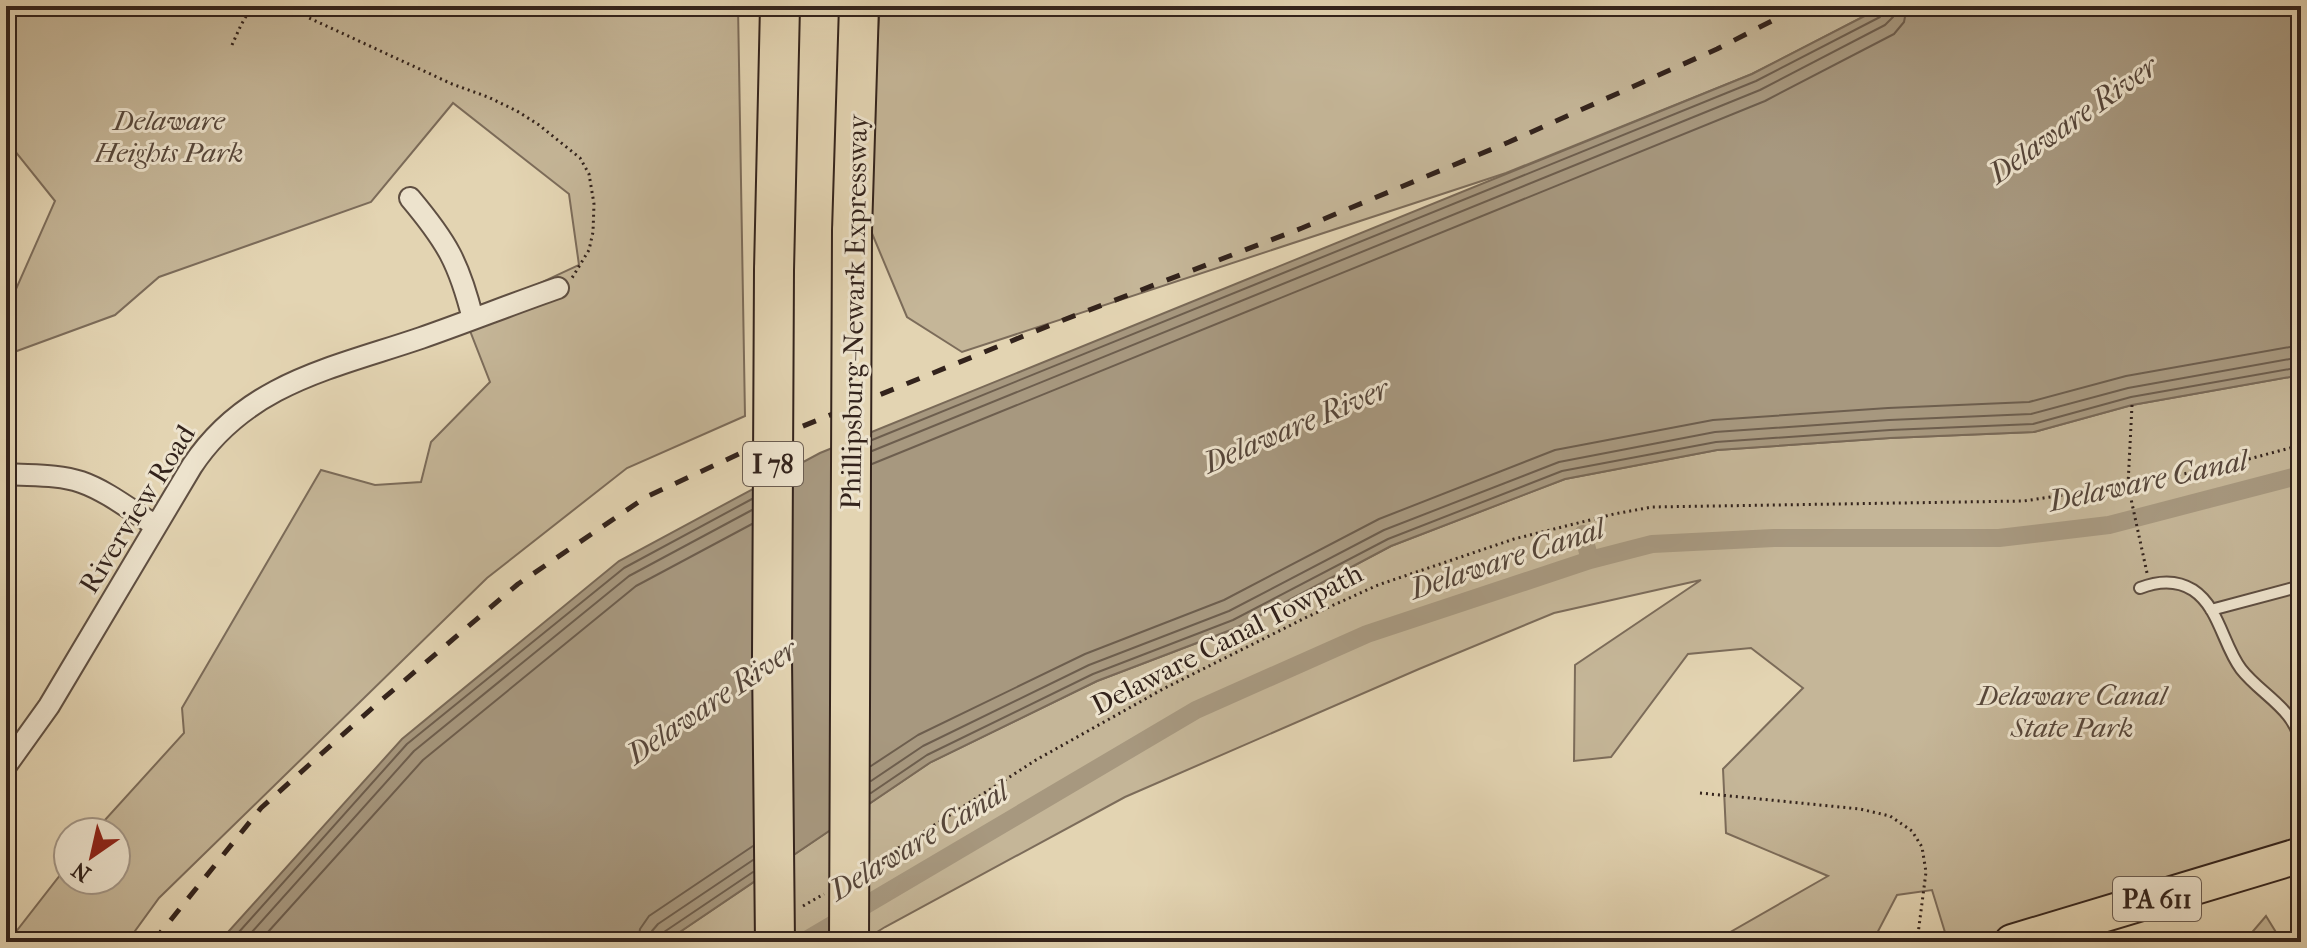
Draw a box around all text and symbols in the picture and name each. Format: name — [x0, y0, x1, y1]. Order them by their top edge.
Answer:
water label: Delaware River — [1980, 47, 2166, 192]
park label: Delaware Heights Park — [94, 104, 243, 169]
street label: Phillipsburg-Newark Expressway — [834, 113, 874, 510]
water label: Delaware River — [1196, 370, 1396, 482]
street label: Riverview Road — [72, 418, 202, 599]
road number: I 78 — [743, 442, 803, 486]
water label: Delaware Canal — [2044, 442, 2254, 520]
water label: Delaware Canal — [1404, 510, 1612, 607]
street label: Delaware Canal Towpath — [1086, 556, 1368, 722]
water label: Delaware River — [619, 631, 806, 773]
park label: Delaware Canal State Park — [1976, 679, 2169, 744]
water label: Delaware Canal — [822, 772, 1018, 909]
north arrow — [52, 816, 132, 896]
text: N — [67, 856, 96, 887]
road number: PA 611 — [2113, 877, 2201, 921]

